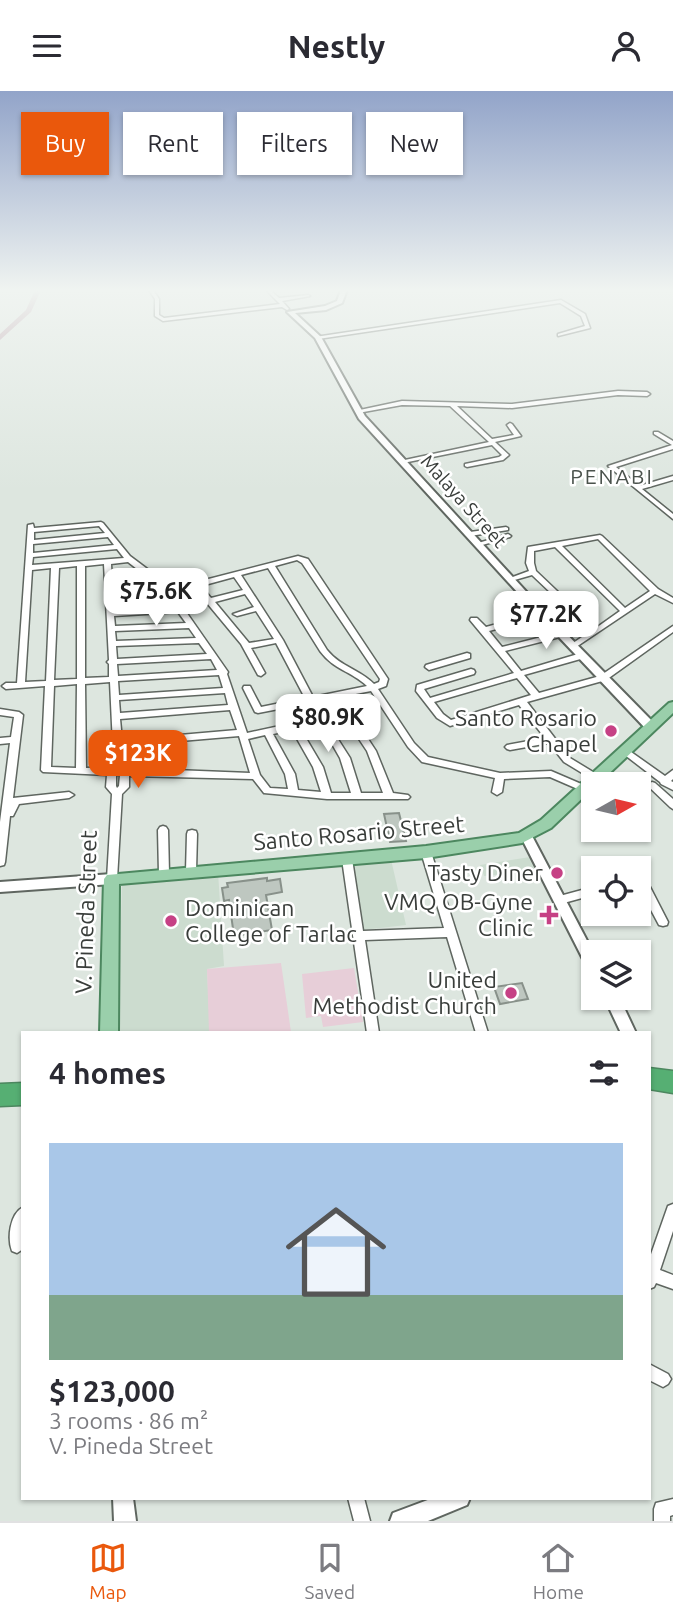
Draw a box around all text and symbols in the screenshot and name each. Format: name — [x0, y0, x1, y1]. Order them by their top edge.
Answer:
icon: menu — [28, 27, 66, 65]
icon: person — [607, 27, 645, 65]
text: Nestly — [288, 28, 385, 64]
chip: Buy — [21, 112, 109, 175]
chip: Rent — [123, 112, 223, 175]
chip: Filters — [237, 112, 352, 175]
chip: New — [366, 112, 463, 175]
street label: Malaya Street — [417, 450, 512, 552]
district label: PENABI — [570, 464, 654, 488]
pin: $75.6K — [99, 568, 213, 628]
text: $75.6K — [120, 578, 192, 603]
pin: $77.2K — [489, 591, 603, 651]
text: $77.2K — [510, 601, 582, 626]
pin: $80.9K — [271, 695, 385, 754]
text: $80.9K — [292, 704, 364, 729]
place label: Santo Rosario Chapel — [455, 705, 597, 756]
marker: Santo Rosario Chapel — [603, 723, 619, 739]
pin: $123K — [89, 731, 187, 790]
text: $123K — [104, 740, 172, 765]
north arrow — [581, 772, 651, 842]
map controls — [581, 772, 651, 1010]
street label: Santo Rosario Street — [253, 811, 465, 854]
street label: V. Pineda Street — [70, 830, 101, 994]
button: locate — [581, 856, 651, 926]
place label: Tasty Diner — [428, 860, 543, 885]
marker: Tasty Diner — [549, 865, 565, 881]
place label: VMQ OB-Gyne Clinic — [384, 889, 533, 940]
place label: Dominican College of Tarlac — [185, 895, 357, 946]
marker: VMQ OB-Gyne Clinic — [539, 905, 559, 925]
marker: Dominican College of Tarlac — [163, 913, 179, 929]
button: layers — [581, 940, 651, 1010]
place label: United Methodist Church — [312, 967, 497, 1018]
marker: United Methodist Church — [503, 985, 519, 1001]
icon: filters — [585, 1054, 623, 1092]
text: 4 homes — [49, 1056, 166, 1090]
icon: home — [273, 1189, 399, 1315]
text: $123,000 — [49, 1374, 175, 1408]
text: 3 rooms · 86 m² — [49, 1408, 208, 1433]
text: V. Pineda Street — [49, 1433, 213, 1458]
tab: Map — [89, 1539, 127, 1603]
tab: Saved — [305, 1539, 355, 1603]
tab: Home — [533, 1539, 584, 1603]

